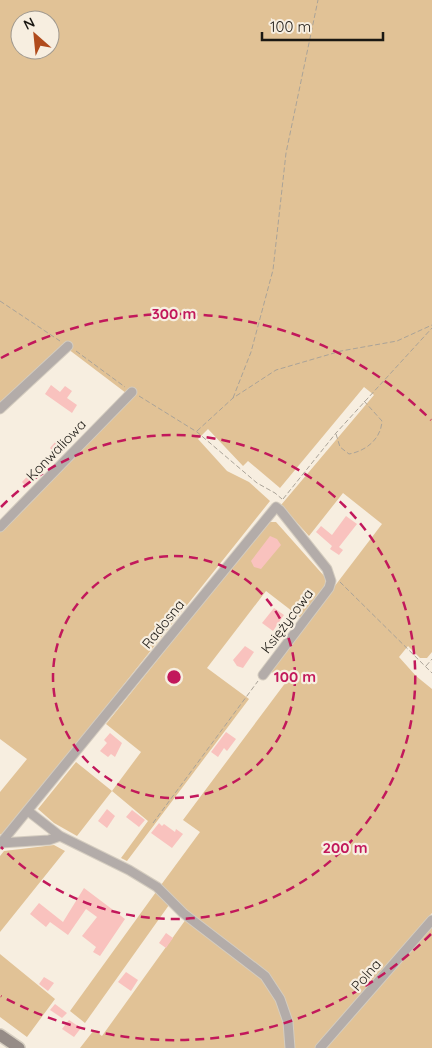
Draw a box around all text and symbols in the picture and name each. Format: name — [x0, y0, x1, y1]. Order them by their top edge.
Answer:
north arrow — [10, 10, 60, 60]
scale bar — [262, 10, 383, 42]
text: N — [20, 13, 38, 34]
text: 100 m — [270, 17, 311, 36]
text: 300 m — [152, 304, 196, 323]
street label: Konwaliowa — [22, 416, 90, 484]
street label: Księżycowa — [257, 585, 317, 657]
street label: Radosna — [138, 596, 188, 652]
text: 100 m — [274, 667, 316, 686]
centre of rings — [165, 668, 183, 686]
text: 200 m — [323, 838, 368, 857]
street label: Polna — [347, 955, 385, 995]

